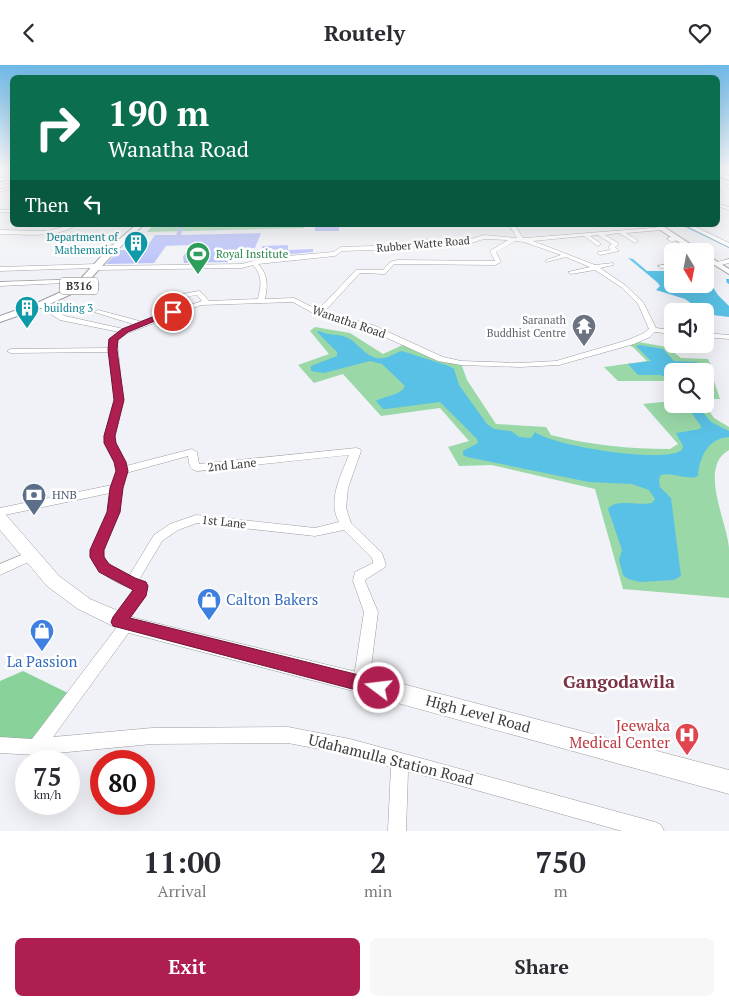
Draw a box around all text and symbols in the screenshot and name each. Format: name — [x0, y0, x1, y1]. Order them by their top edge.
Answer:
text: Routely — [324, 18, 405, 47]
icon: back — [15, 19, 43, 47]
icon: heart — [686, 19, 714, 47]
text: 190 m — [108, 90, 209, 136]
icon: right — [25, 95, 90, 160]
text: Wanatha Road — [108, 134, 249, 163]
icon: left — [79, 190, 107, 218]
text: Then — [25, 192, 69, 217]
place label: Department of Mathematics — [46, 230, 119, 257]
building icon: Department of Mathematics — [123, 230, 149, 264]
street label: Rubber Watte Road — [376, 233, 470, 255]
sports icon: Royal Institute — [185, 241, 211, 275]
north arrow — [664, 243, 714, 293]
map controls — [664, 243, 714, 413]
place label: Royal Institute — [216, 247, 289, 261]
road number: B316 — [60, 277, 98, 295]
pin — [152, 291, 194, 333]
building icon: building 3 — [14, 295, 40, 329]
icon: arrive — [159, 298, 187, 326]
place label: building 3 — [44, 301, 93, 315]
street label: Wanatha Road — [310, 302, 388, 341]
button: sound — [664, 303, 714, 353]
place label: Saranath Buddhist Centre — [487, 313, 567, 340]
temple icon: Saranath Buddhist Centre — [571, 313, 597, 347]
button: search — [664, 363, 714, 413]
street label: 2nd Lane — [207, 454, 257, 475]
bank icon: HNB — [21, 482, 47, 516]
place label: HNB — [52, 487, 77, 502]
street label: 1st Lane — [201, 512, 247, 531]
shop icon: Calton Bakers — [196, 587, 222, 621]
place label: Calton Bakers — [226, 589, 318, 609]
shop icon: La Passion — [29, 618, 55, 652]
place label: La Passion — [7, 651, 77, 671]
position arrow — [352, 661, 404, 713]
district label: Gangodawila — [563, 669, 675, 693]
street label: High Level Road — [424, 689, 533, 737]
place label: Jeewaka Medical Center — [569, 715, 670, 752]
hospital icon: Jeewaka Medical Center — [674, 722, 700, 756]
street label: Udahamulla Station Road — [306, 729, 476, 789]
speed limit sign: 80 — [90, 750, 155, 815]
text: 75 — [33, 760, 62, 793]
text: km/h — [34, 787, 61, 802]
text: 11:00 — [143, 842, 221, 882]
text: 2 — [370, 842, 387, 882]
text: 750 — [535, 842, 586, 882]
text: Arrival — [157, 880, 207, 902]
text: min — [364, 880, 392, 902]
text: m — [554, 880, 567, 902]
button: Exit — [15, 938, 360, 996]
button: Share — [370, 938, 714, 996]

